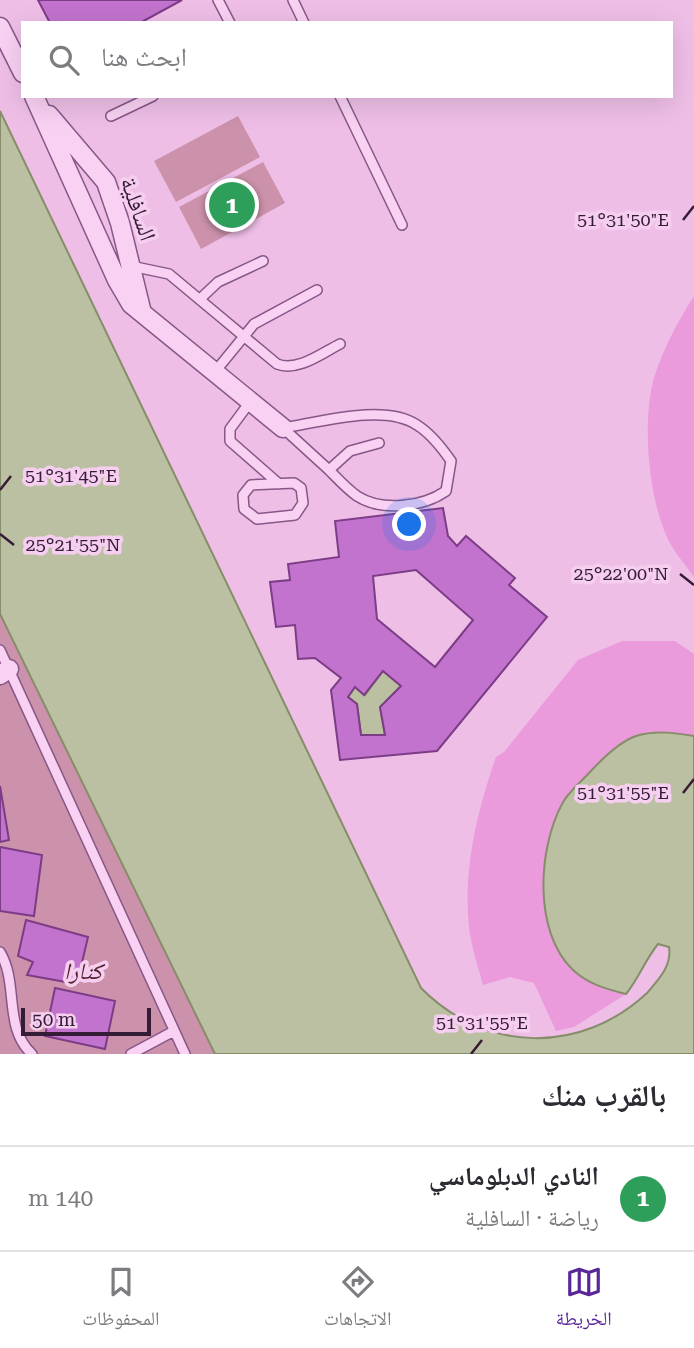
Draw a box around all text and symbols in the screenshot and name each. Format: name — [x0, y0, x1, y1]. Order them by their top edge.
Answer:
search box — [21, 21, 673, 98]
icon: search — [45, 41, 83, 79]
text: ابحث هنا — [101, 42, 187, 72]
street label: السافلية — [115, 174, 161, 244]
pin: 1 — [209, 179, 255, 231]
text: 51°31'50"E — [577, 209, 669, 230]
text: 51°31'45"E — [25, 465, 117, 486]
your location — [392, 507, 426, 541]
text: 25°21'55"N — [26, 534, 120, 555]
text: 25°22'00"N — [574, 563, 668, 584]
text: 51°31'55"E — [577, 782, 669, 803]
park label: كتارا — [64, 958, 105, 985]
scale bar — [21, 1005, 150, 1037]
text: 50 m — [32, 1008, 75, 1031]
text: 51°31'55"E — [436, 1012, 528, 1033]
text: بالقرب منك — [541, 1078, 666, 1113]
text: النادي الدبلوماسي — [429, 1161, 599, 1191]
text: 140 m — [28, 1185, 93, 1212]
text: 1 — [637, 1185, 649, 1212]
text: رياضة · السافلية — [465, 1205, 599, 1232]
tab: المحفوظات — [82, 1263, 160, 1337]
tab: الاتجاهات — [324, 1263, 391, 1337]
tab: الخريطة — [556, 1263, 612, 1337]

